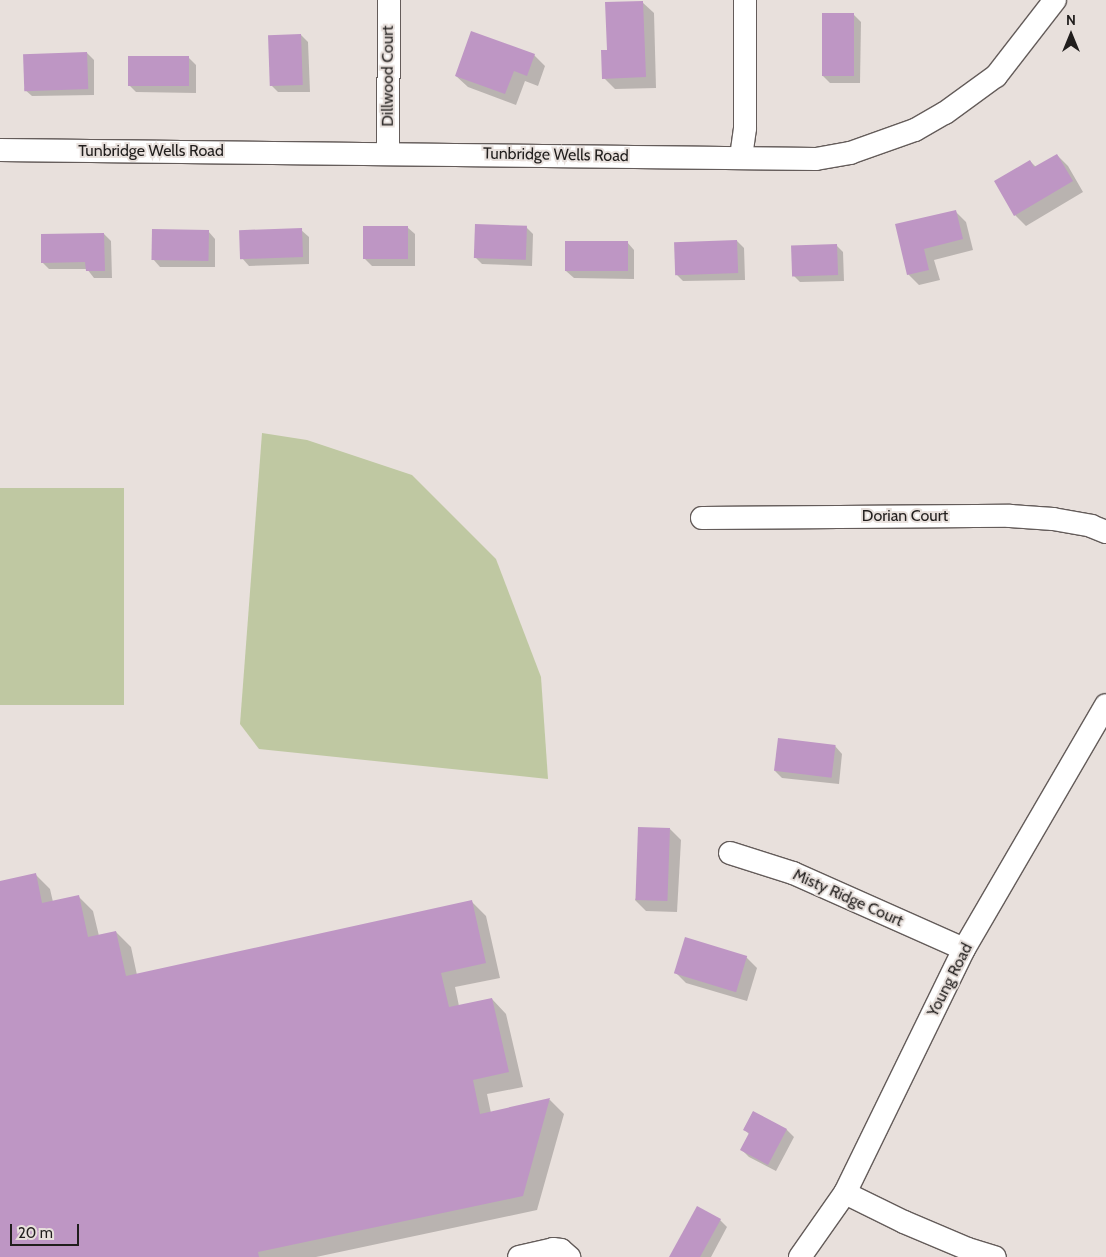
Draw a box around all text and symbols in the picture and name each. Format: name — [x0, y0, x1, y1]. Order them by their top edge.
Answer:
north arrow — [1046, 10, 1096, 60]
text: N — [1066, 11, 1076, 29]
street label: Dillwood Court — [378, 25, 398, 127]
street label: Tunbridge Wells Road — [78, 141, 224, 161]
street label: Tunbridge Wells Road — [483, 144, 629, 166]
street label: Dorian Court — [862, 506, 948, 526]
street label: Misty Ridge Court — [790, 865, 906, 931]
street label: Young Road — [923, 940, 977, 1020]
scale bar — [12, 1214, 81, 1246]
text: 20 m — [18, 1224, 53, 1242]

